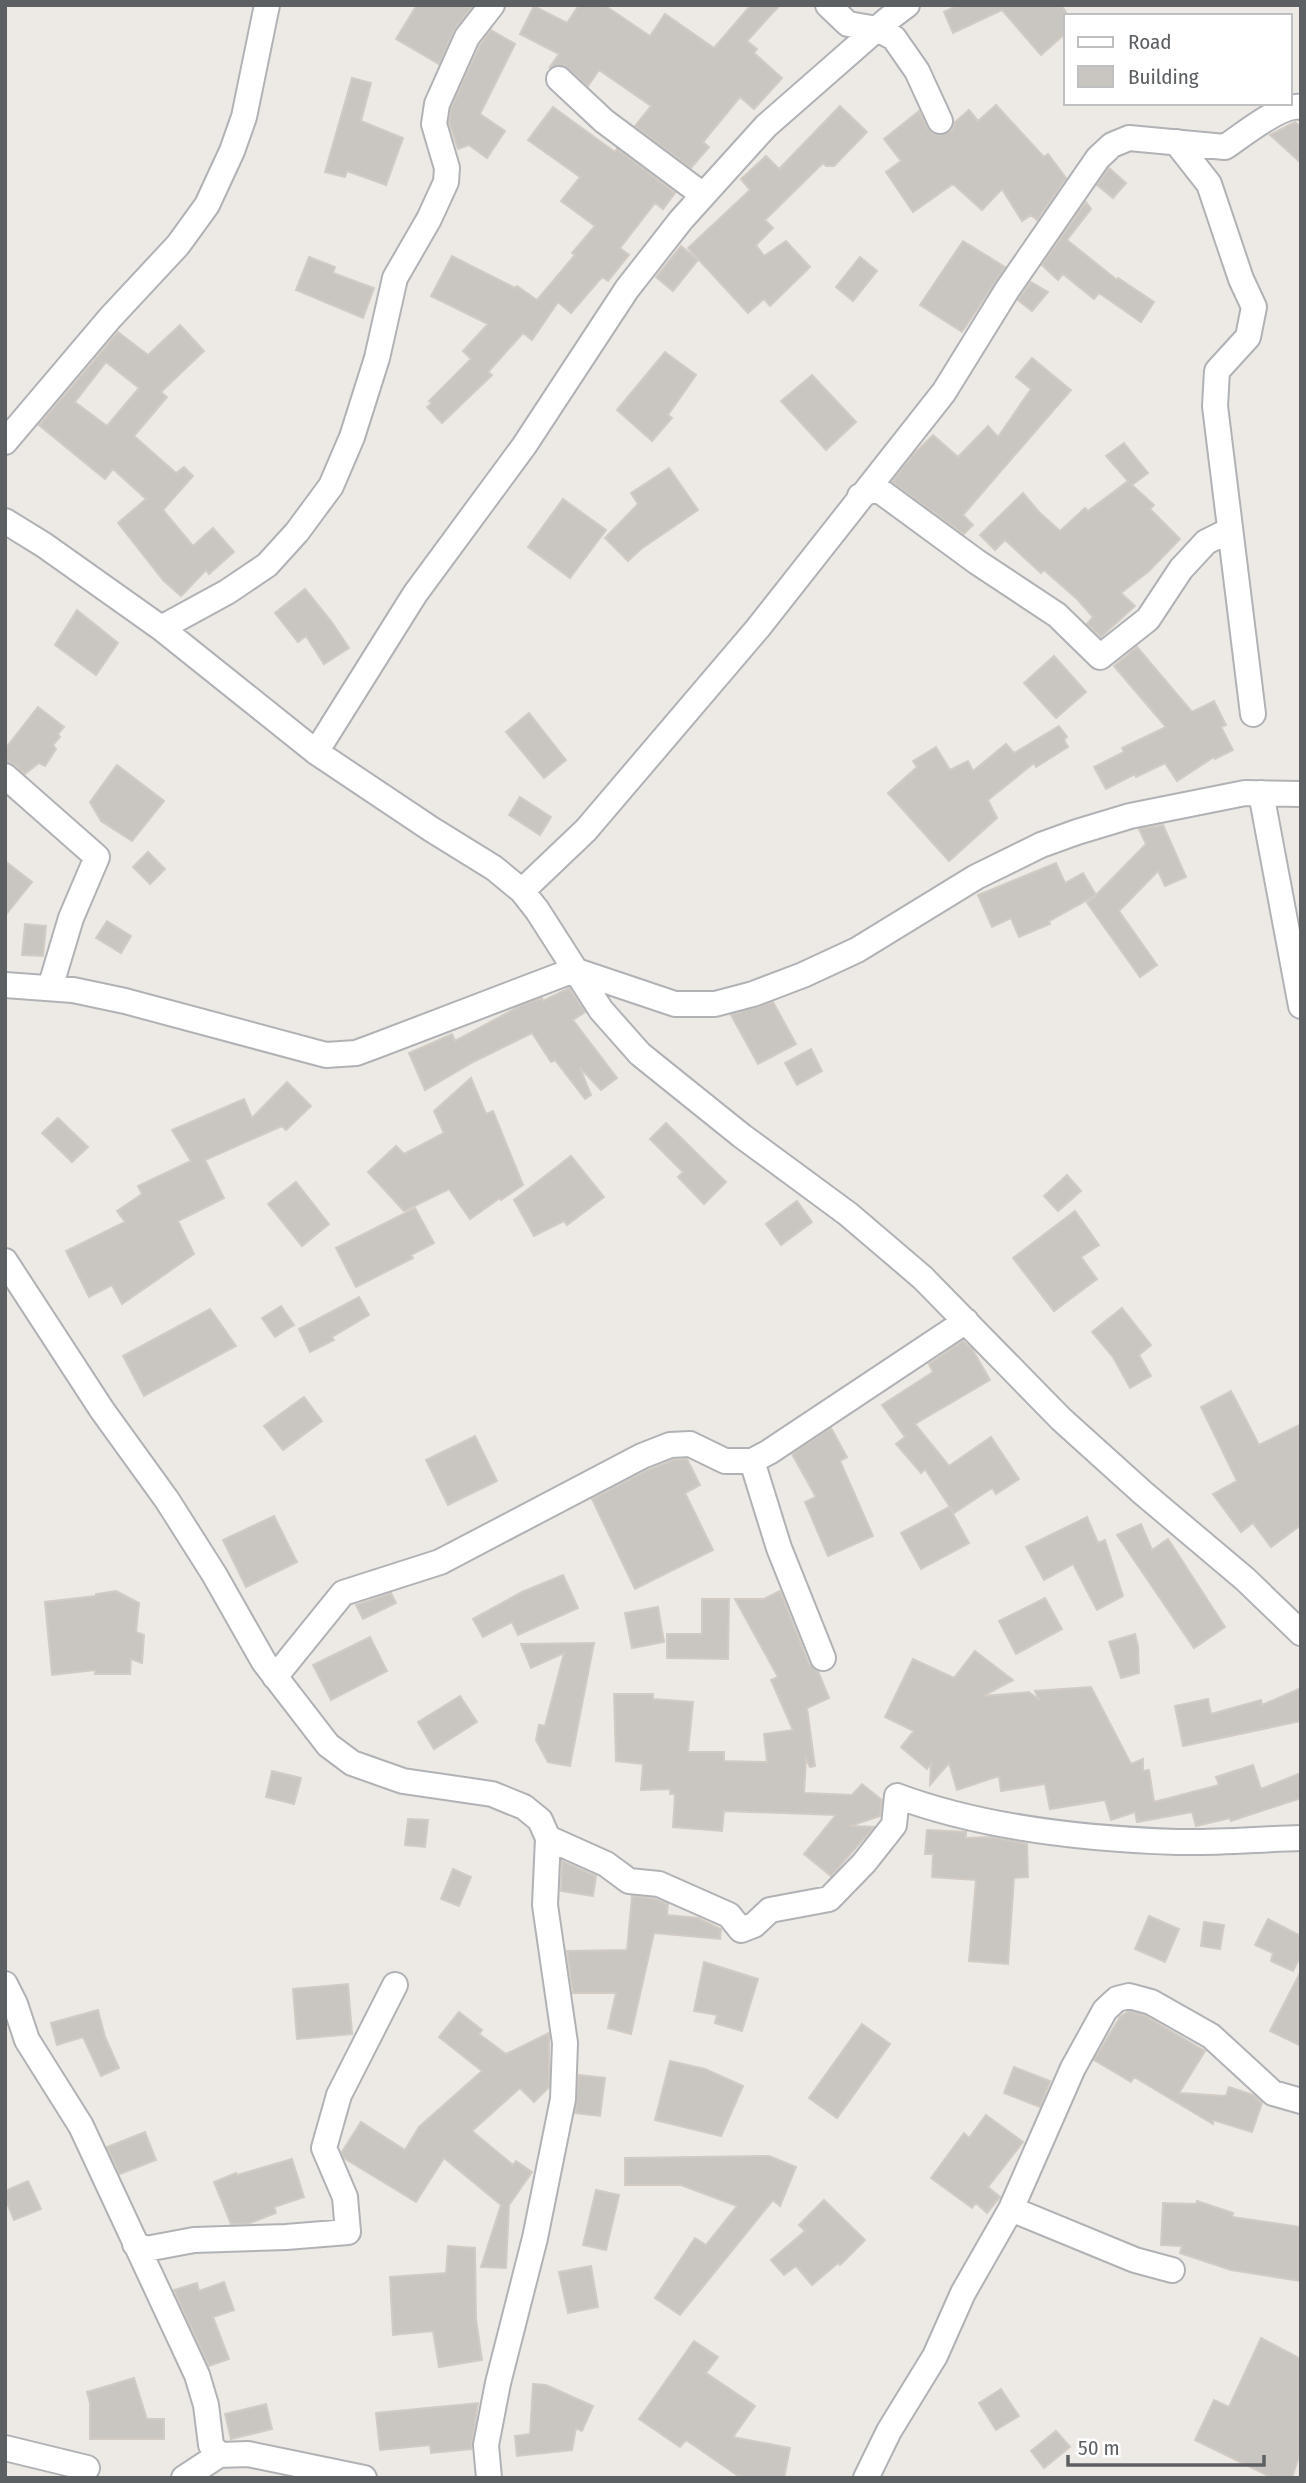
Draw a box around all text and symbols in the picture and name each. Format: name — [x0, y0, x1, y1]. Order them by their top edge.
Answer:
legend — [1064, 14, 1292, 105]
text: Road — [1128, 29, 1172, 55]
text: Building — [1128, 64, 1199, 90]
scale bar — [1068, 2424, 1264, 2468]
text: 50 m — [1078, 2435, 1120, 2461]

